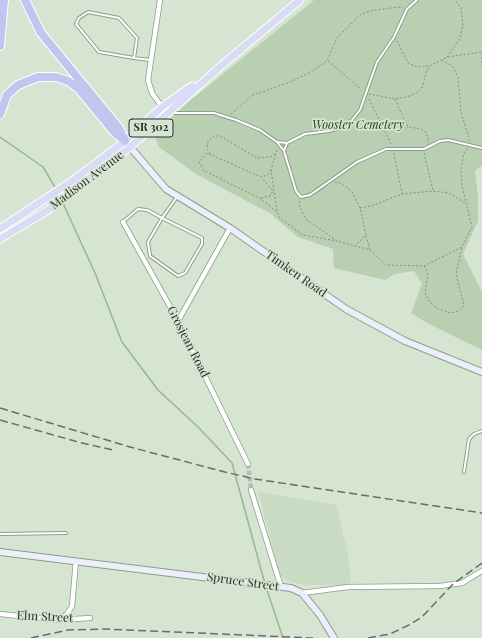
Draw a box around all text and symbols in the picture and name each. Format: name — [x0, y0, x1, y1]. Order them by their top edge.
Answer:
park label: Wooster Cemetery — [312, 118, 404, 132]
road number: SR 302 — [129, 119, 173, 137]
street label: Madison Avenue — [47, 148, 127, 212]
street label: Timken Road — [263, 248, 329, 300]
street label: Grosjean Road — [164, 304, 212, 380]
street label: Spruce Street — [206, 570, 280, 594]
street label: Elm Street — [16, 608, 74, 626]

